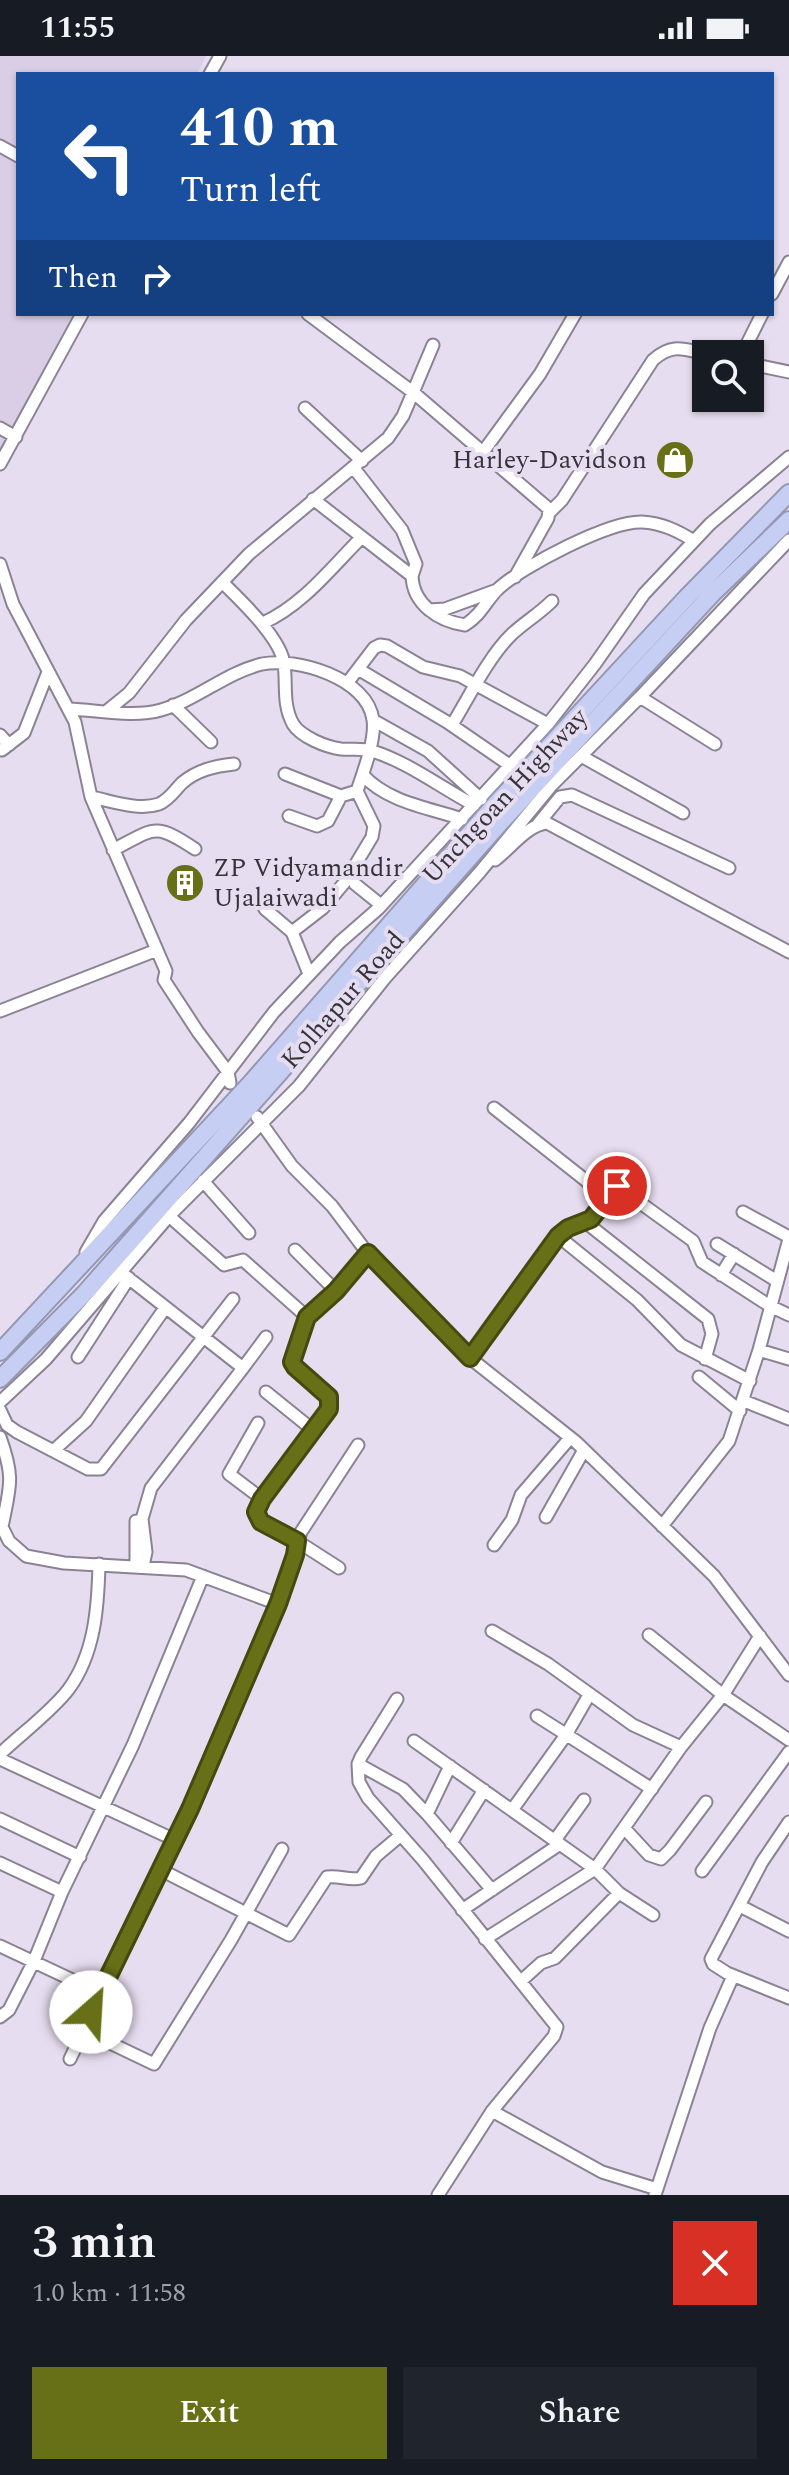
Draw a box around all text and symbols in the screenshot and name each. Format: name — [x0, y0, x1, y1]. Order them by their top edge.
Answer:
text: 11:55 — [40, 5, 115, 51]
text: 410 m — [180, 86, 339, 171]
icon: left — [48, 104, 152, 208]
text: Turn left — [180, 163, 321, 218]
text: Then — [48, 255, 118, 301]
icon: right — [134, 256, 178, 300]
map controls — [692, 340, 764, 412]
button: search — [692, 340, 764, 412]
shop icon: Harley-Davidson — [654, 439, 696, 481]
place label: Harley-Davidson — [452, 440, 647, 480]
street label: Unchgoan Highway — [413, 698, 598, 893]
place label: ZP Vidyamandir Ujalaiwadi — [213, 848, 403, 918]
building icon: ZP Vidyamandir Ujalaiwadi — [164, 862, 206, 904]
street label: Kolhapur Road — [271, 922, 415, 1078]
pin — [583, 1152, 651, 1220]
icon: arrive — [595, 1164, 639, 1208]
position arrow — [49, 1970, 133, 2054]
text: 3 min — [32, 2206, 157, 2279]
button: close — [673, 2221, 757, 2305]
text: 1.0 km · 11:58 — [32, 2273, 186, 2313]
button: Exit — [32, 2367, 387, 2459]
button: Share — [403, 2367, 757, 2459]

